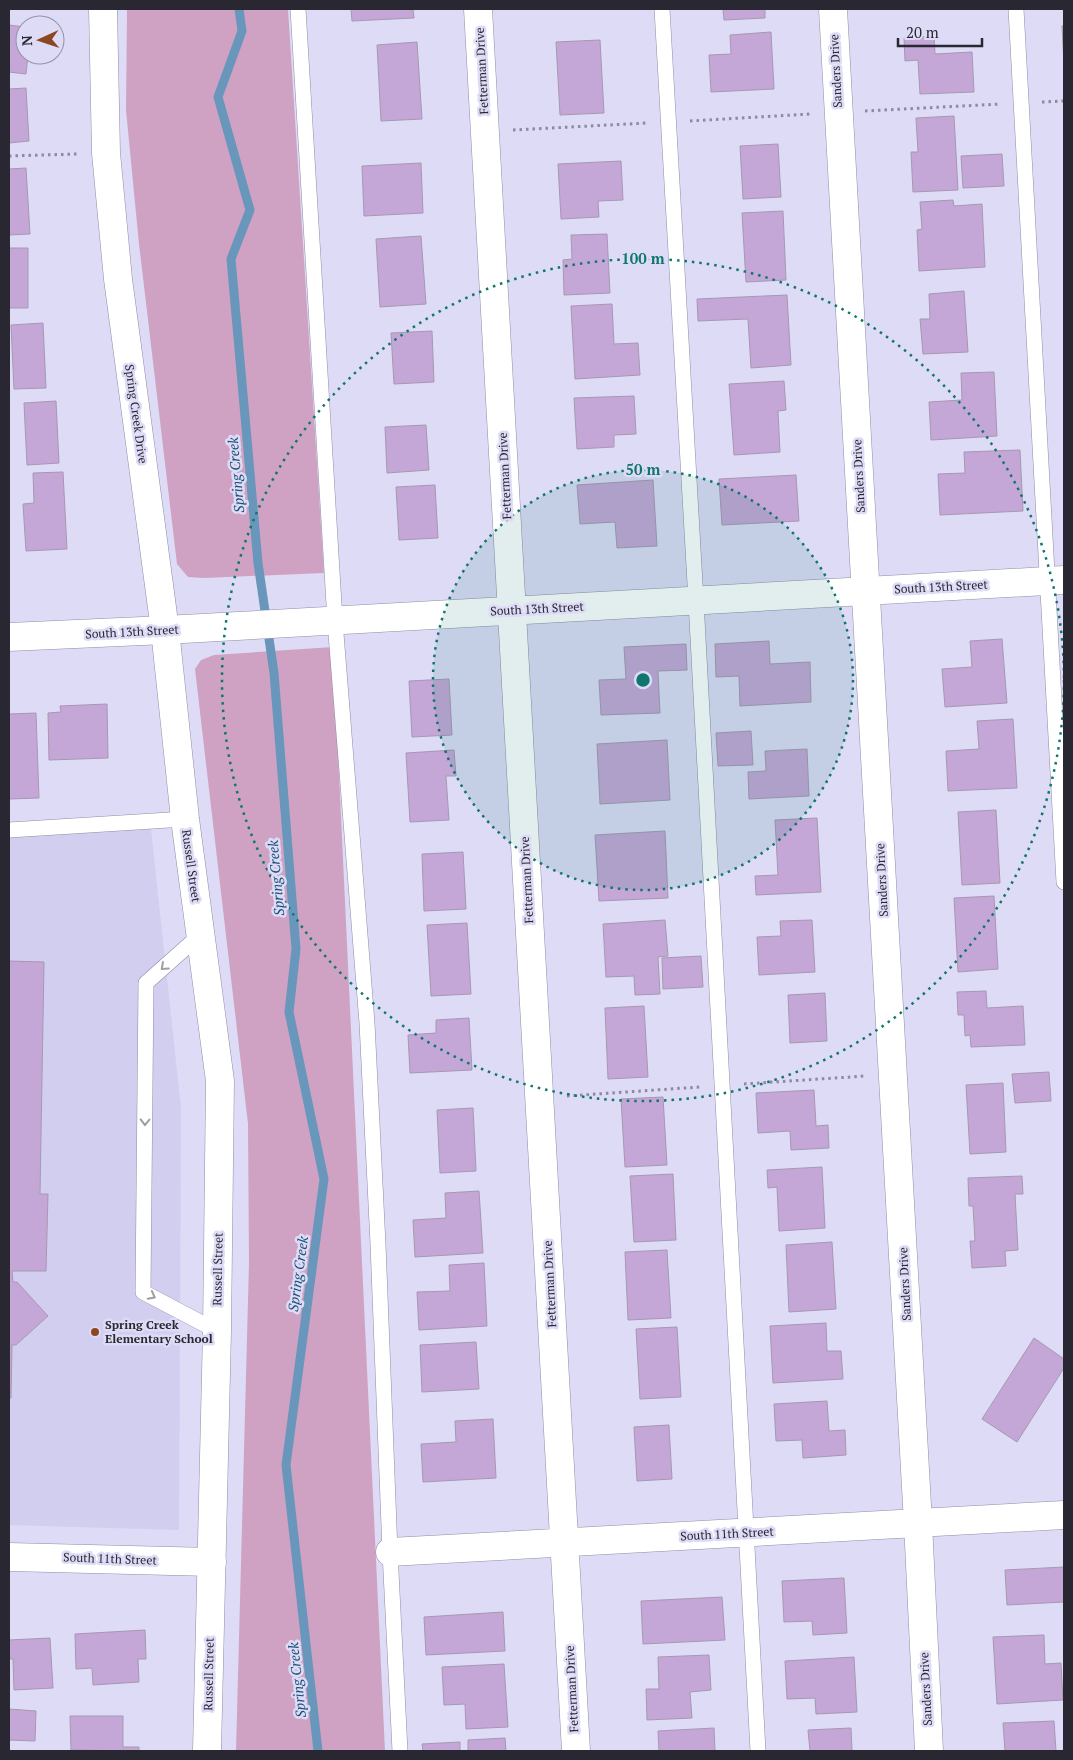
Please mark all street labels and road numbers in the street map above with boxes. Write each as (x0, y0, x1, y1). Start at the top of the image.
street label: Fetterman Drive (472, 27, 491, 115)
street label: Sanders Drive (826, 34, 845, 108)
street label: Spring Creek Drive (122, 363, 151, 464)
street label: Fetterman Drive (495, 432, 514, 520)
street label: Sanders Drive (849, 439, 868, 513)
street label: South 13th Street (894, 577, 989, 596)
street label: South 13th Street (490, 599, 585, 618)
street label: South 13th Street (85, 622, 180, 641)
street label: Russell Street (179, 829, 204, 904)
street label: Fetterman Drive (517, 836, 536, 924)
street label: Sanders Drive (872, 843, 891, 917)
street label: Russell Street (209, 1232, 226, 1306)
street label: Fetterman Drive (540, 1240, 559, 1328)
street label: Sanders Drive (895, 1247, 914, 1321)
street label: South 11th Street (680, 1524, 775, 1543)
street label: South 11th Street (63, 1549, 158, 1568)
street label: Russell Street (200, 1637, 217, 1711)
street label: Fetterman Drive (562, 1645, 581, 1733)
street label: Sanders Drive (916, 1652, 935, 1726)

